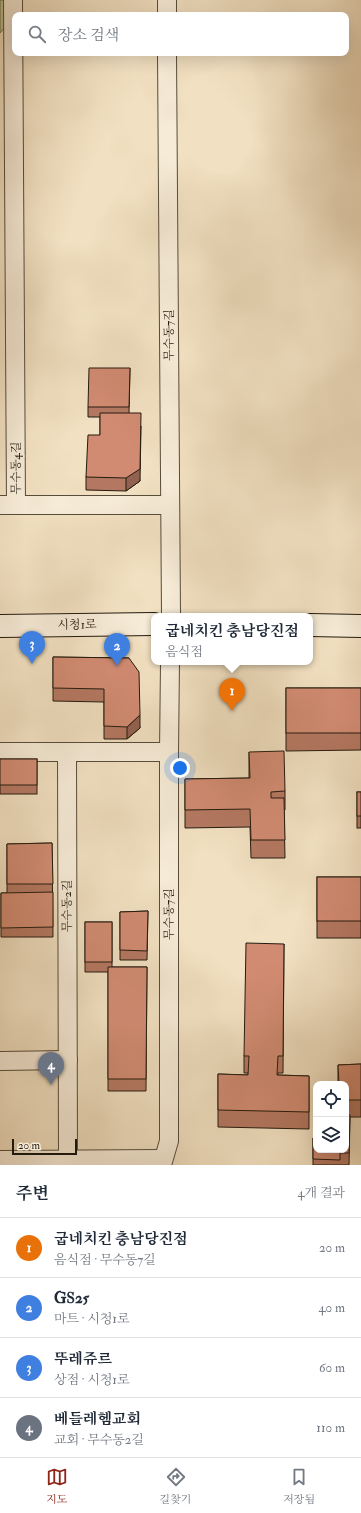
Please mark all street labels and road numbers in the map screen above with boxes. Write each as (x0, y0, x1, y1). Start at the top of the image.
street label: 무수동7길 (162, 309, 177, 361)
street label: 무수동4길 (9, 442, 24, 494)
street label: 시청1로 (57, 617, 97, 633)
street label: 무수동2길 (60, 880, 75, 932)
street label: 무수동7길 (162, 888, 177, 940)

